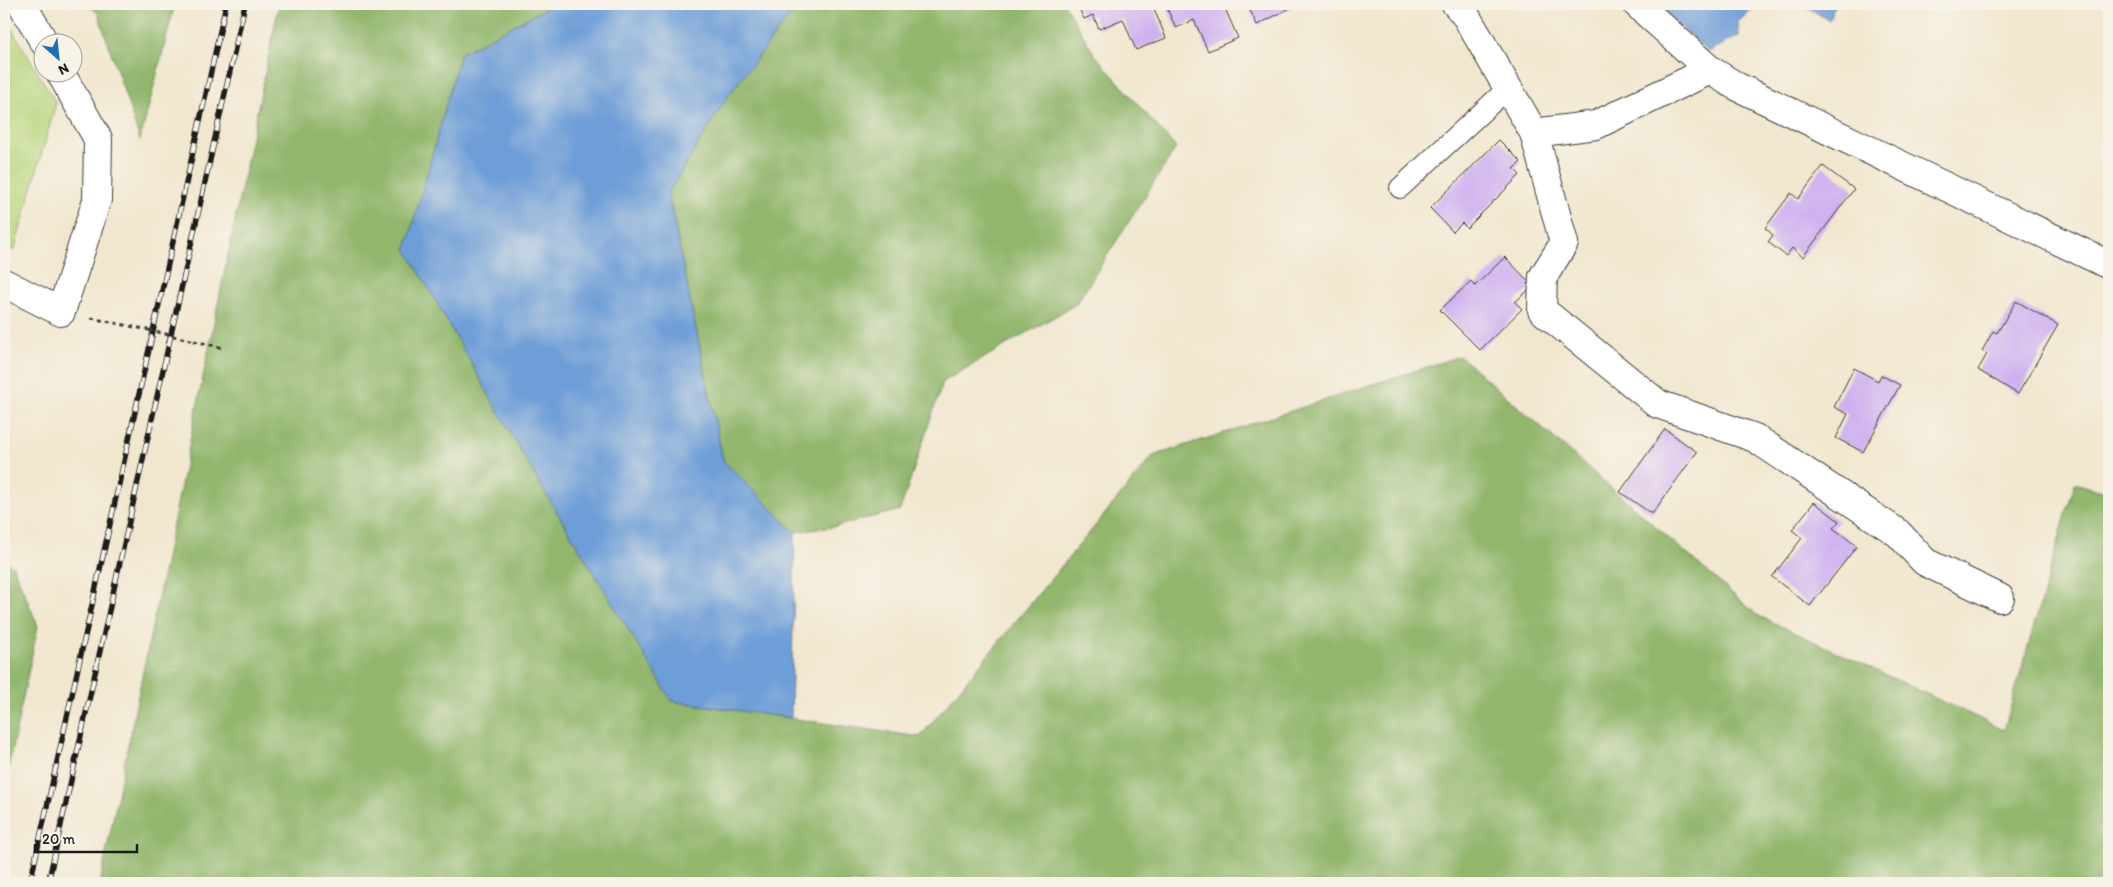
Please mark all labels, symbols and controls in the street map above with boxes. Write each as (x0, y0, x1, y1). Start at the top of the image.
north arrow (32, 32, 82, 82)
text: N (56, 59, 72, 79)
scale bar (35, 822, 138, 854)
text: 20 m (42, 830, 76, 848)

